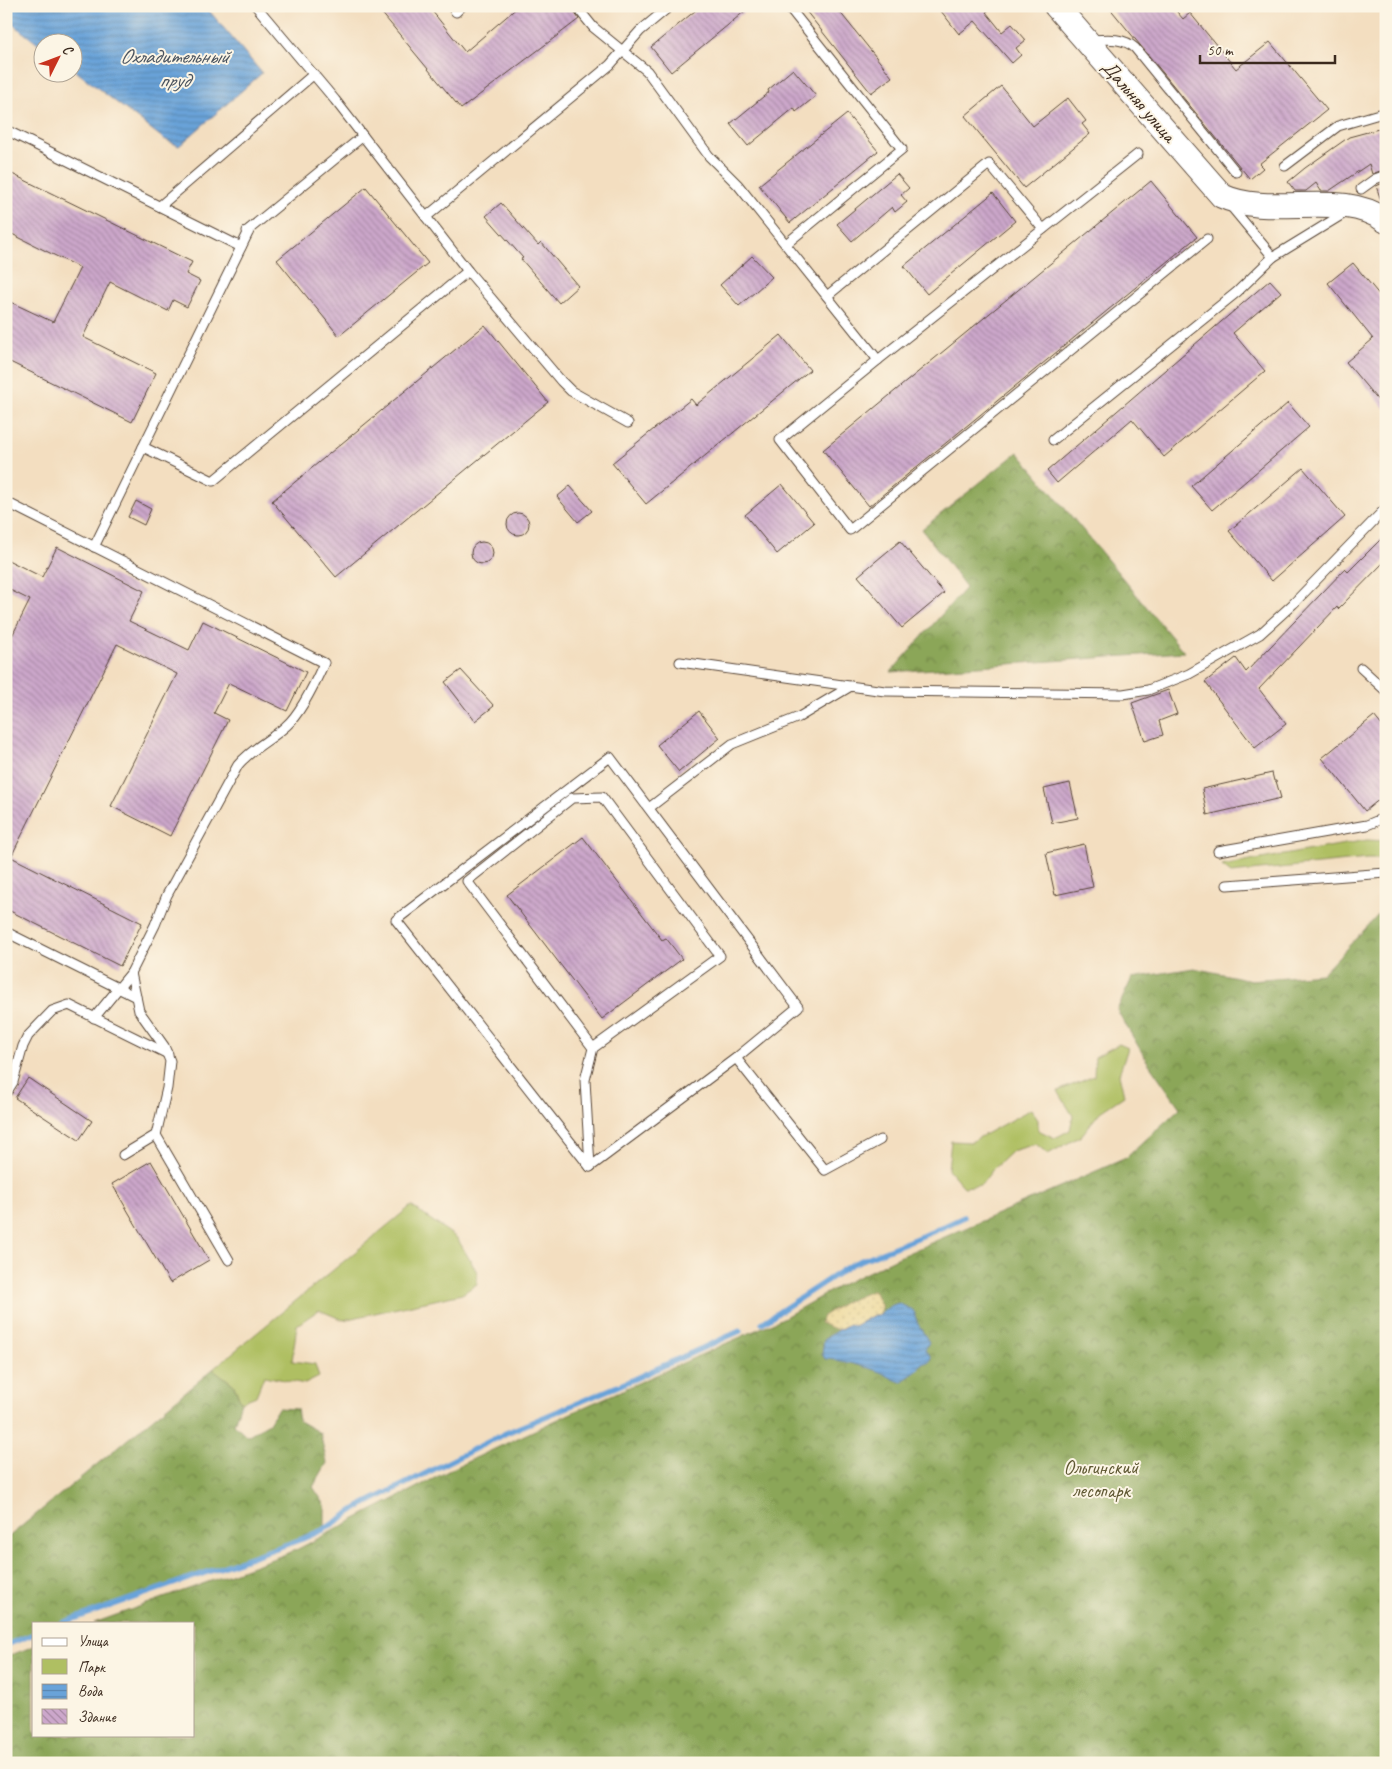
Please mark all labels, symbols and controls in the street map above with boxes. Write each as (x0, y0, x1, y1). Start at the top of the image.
north arrow (32, 32, 82, 82)
scale bar (1200, 32, 1334, 64)
text: С (59, 41, 77, 59)
text: 50 m (1207, 41, 1234, 60)
water label: Охладительный пруд (120, 43, 233, 93)
street label: Дальняя улица (1096, 55, 1183, 149)
park label: Ольгинский лесопарк (1064, 1455, 1140, 1503)
legend (32, 1622, 195, 1736)
text: Улица (78, 1632, 109, 1651)
text: Парк (78, 1658, 106, 1677)
text: Вода (78, 1682, 103, 1701)
text: Здание (78, 1708, 117, 1727)

